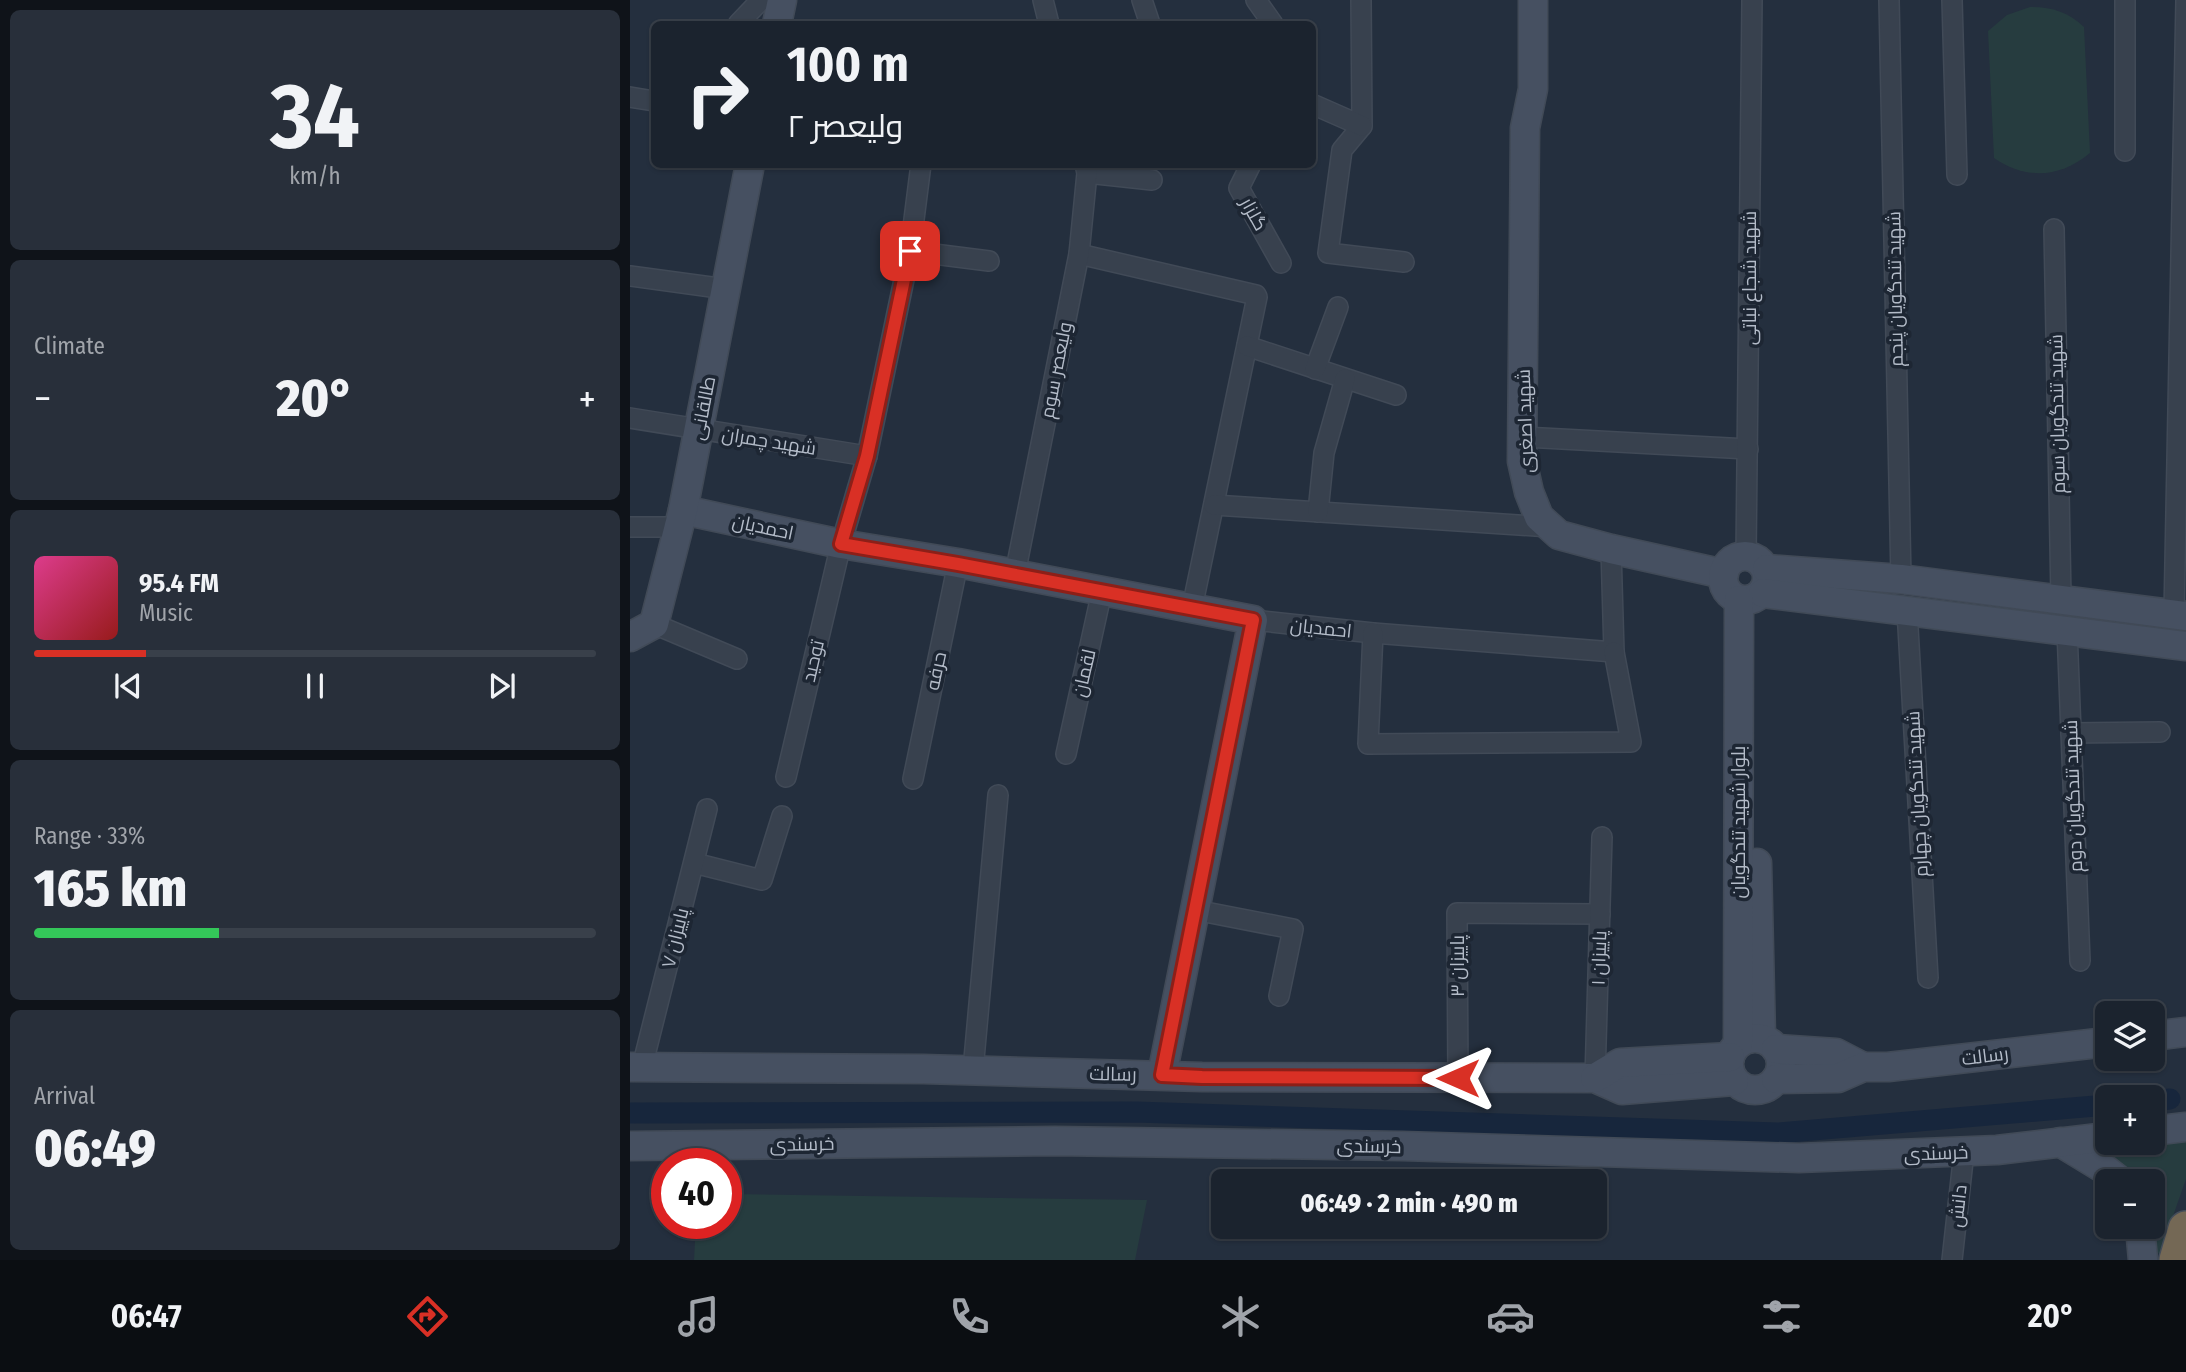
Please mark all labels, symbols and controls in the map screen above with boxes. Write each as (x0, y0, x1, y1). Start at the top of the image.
text: 100 m (787, 35, 909, 94)
icon: right (672, 49, 763, 140)
text: 34 (270, 62, 360, 171)
text: ولیعصر ۲ (787, 107, 903, 145)
text: km/h (289, 162, 341, 190)
street label: گلزار (1235, 192, 1272, 235)
street label: شهید شجاع نباتی (1738, 211, 1763, 345)
street label: شهید تندگویان پنجم (1882, 211, 1910, 367)
pin (880, 221, 940, 281)
icon: arrive (891, 232, 929, 270)
street label: ولیعصر سوم (1035, 320, 1079, 420)
text: Climate (34, 332, 105, 360)
street label: شهید تندگویان سوم (2044, 334, 2072, 494)
text: 20° (276, 367, 354, 430)
street label: شهید اصغری (1512, 369, 1538, 473)
street label: طالقانی (686, 374, 720, 442)
text: − (34, 376, 51, 422)
text: + (579, 376, 596, 422)
street label: شهید چمران (720, 422, 818, 461)
street label: احمدیان (730, 509, 796, 545)
text: 95.4 FM (139, 568, 219, 599)
text: Music (139, 599, 193, 627)
street label: احمدیان (1289, 613, 1353, 643)
street label: توحید (797, 638, 829, 684)
street label: لقمان (1067, 647, 1101, 699)
street label: حرفه (921, 650, 951, 692)
icon: previous (109, 667, 147, 705)
icon: pause (296, 667, 334, 705)
icon: next (483, 667, 521, 705)
street label: شهید تندگویان چهارم (1901, 710, 1935, 878)
street label: شهید تندگویان دوم (2059, 719, 2089, 873)
street label: بلوار شهید تندگویان (1727, 746, 1750, 898)
text: Range · 33% (34, 822, 145, 850)
text: 165 km (34, 857, 187, 920)
street label: پاییزان ۷ (656, 906, 695, 971)
street label: پاییزان ۱ (1587, 930, 1612, 986)
street label: پاییزان ۳ (1446, 935, 1470, 997)
map controls (2095, 1001, 2165, 1239)
button: layers (2095, 1001, 2165, 1071)
position arrow (1421, 1041, 1495, 1115)
street label: رسالت (1960, 1042, 2010, 1070)
street label: رسالت (1089, 1062, 1137, 1086)
text: Arrival (34, 1082, 95, 1110)
button: + (2095, 1085, 2165, 1155)
text: 06:49 (34, 1117, 156, 1180)
street label: خرسندی (769, 1132, 835, 1156)
street label: خرسندی (1336, 1134, 1402, 1158)
street label: خرسندی (1903, 1140, 1969, 1166)
speed limit sign: 40 (651, 1148, 742, 1239)
button: − (2095, 1169, 2165, 1239)
street label: دانش (1944, 1183, 1972, 1229)
text: 06:49 · 2 min · 490 m (1300, 1188, 1518, 1219)
icon: directions (403, 1292, 452, 1341)
icon: music (674, 1292, 723, 1341)
icon: phone (945, 1292, 994, 1341)
icon: climate (1216, 1292, 1265, 1341)
icon: car (1486, 1292, 1535, 1341)
icon: filters (1757, 1292, 1806, 1341)
text: 06:47 (111, 1297, 182, 1335)
text: 20° (2028, 1297, 2075, 1335)

